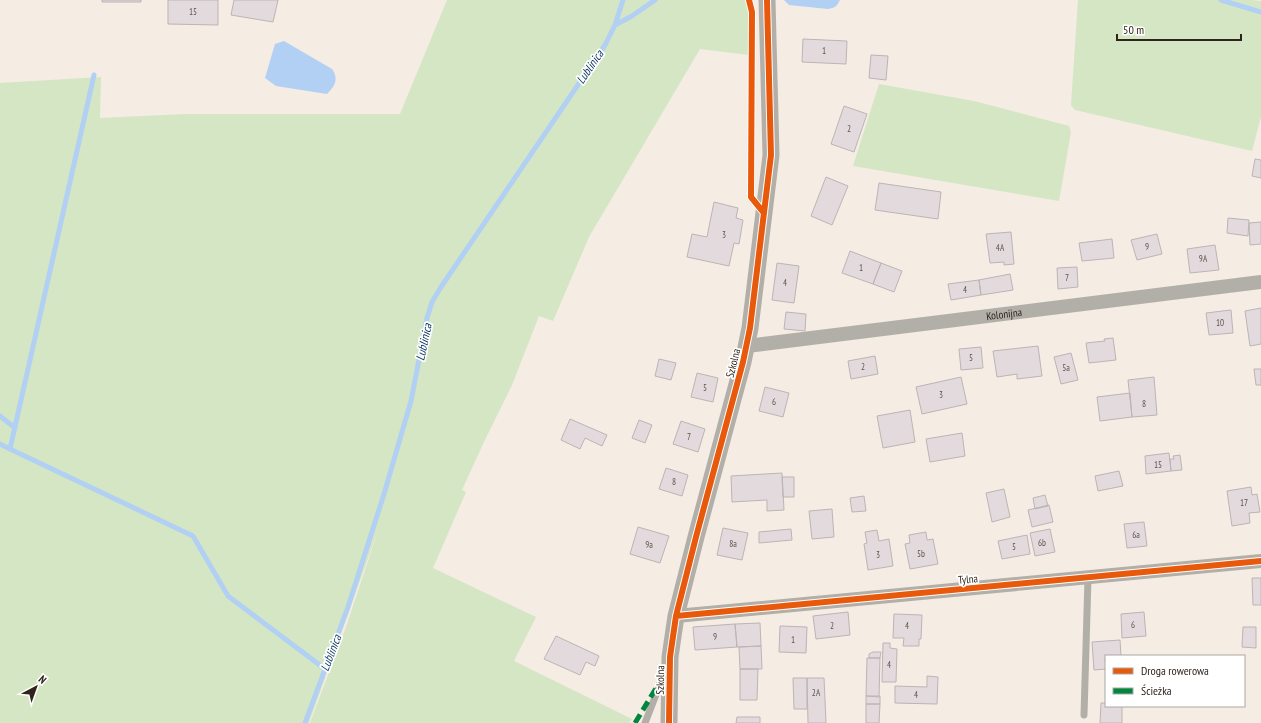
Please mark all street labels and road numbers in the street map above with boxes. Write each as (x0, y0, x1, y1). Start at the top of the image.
street label: Kolonijna (985, 305, 1023, 323)
street label: Szkolna (723, 347, 743, 379)
street label: Tylna (958, 571, 978, 587)
street label: Szkolna (653, 665, 667, 695)

